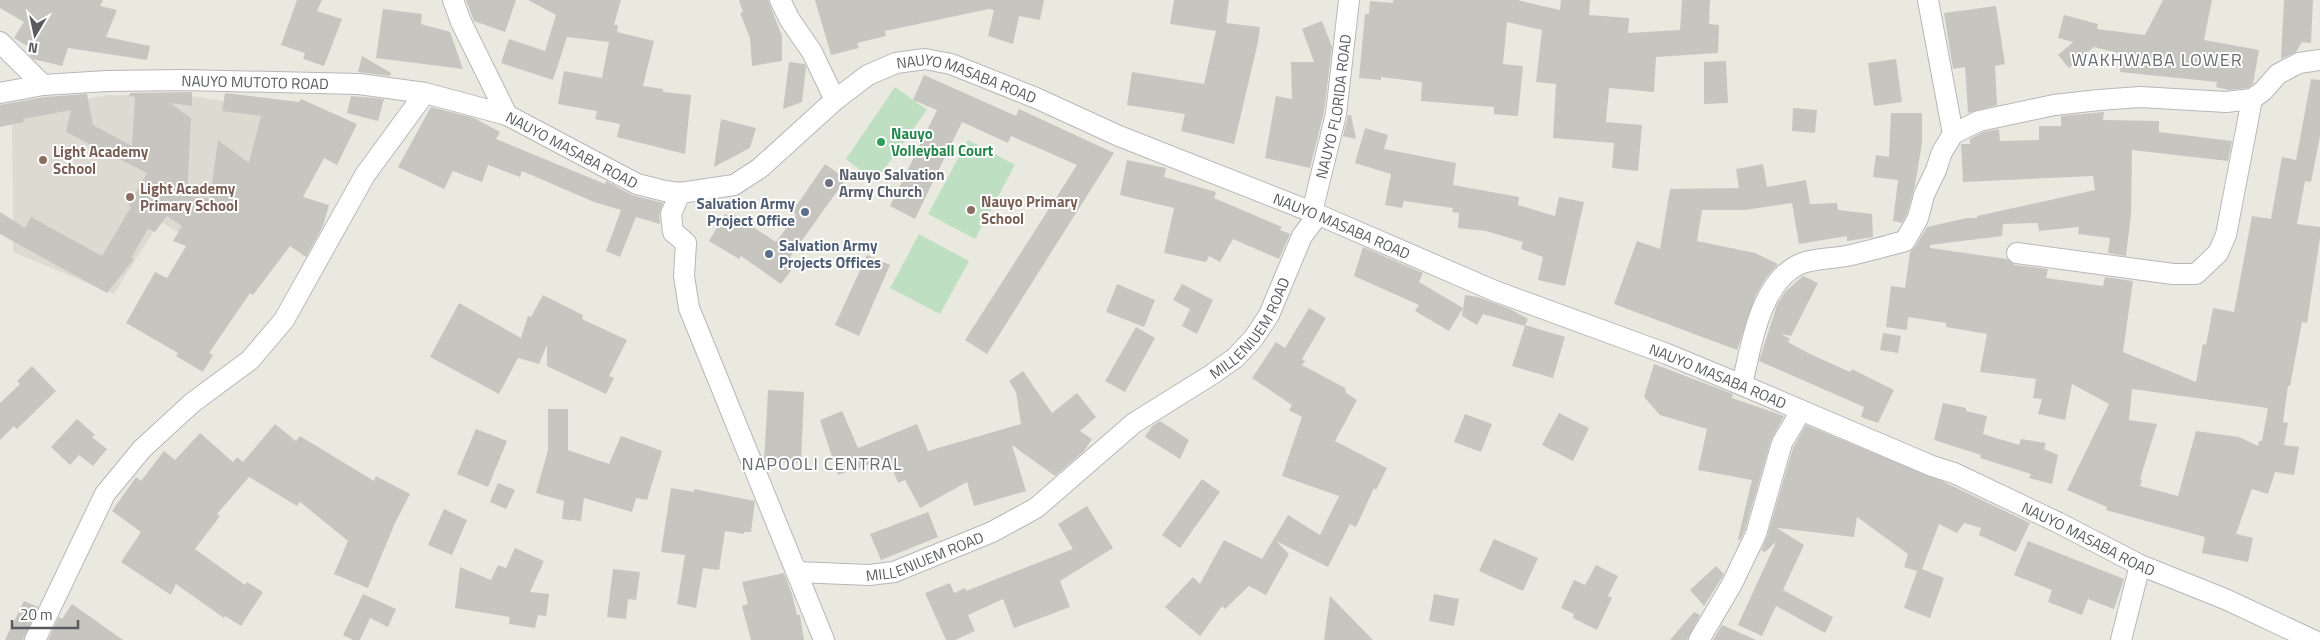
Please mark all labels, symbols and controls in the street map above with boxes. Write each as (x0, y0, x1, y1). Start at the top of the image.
north arrow (10, 10, 60, 60)
street label: NAUYO FLORIDA ROAD (1309, 33, 1357, 181)
text: N (26, 37, 39, 59)
district label: WAKHWABA LOWER (2071, 46, 2243, 73)
street label: NAUYO MASABA ROAD (895, 48, 1040, 109)
street label: NAUYO MUTOTO ROAD (181, 68, 329, 95)
street label: NAUYO MASABA ROAD (502, 105, 642, 194)
place label: Nauyo Volleyball Court (891, 122, 994, 162)
marker: Nauyo Volleyball Court (875, 136, 887, 148)
place label: Light Academy School (53, 140, 149, 180)
marker: Light Academy School (37, 154, 49, 166)
place label: Nauyo Salvation Army Church (839, 163, 945, 203)
place label: Light Academy Primary School (140, 177, 238, 217)
marker: Nauyo Salvation Army Church (823, 177, 835, 189)
street label: NAUYO MASABA ROAD (1270, 186, 1414, 265)
place label: Nauyo Primary School (981, 190, 1078, 230)
marker: Light Academy Primary School (124, 191, 136, 203)
place label: Salvation Army Project Office (697, 192, 795, 232)
marker: Nauyo Primary School (965, 204, 977, 216)
marker: Salvation Army Project Office (799, 206, 811, 218)
place label: Salvation Army Projects Offices (779, 234, 881, 274)
marker: Salvation Army Projects Offices (763, 248, 775, 260)
street label: MILLENIUEM ROAD (1204, 274, 1295, 384)
street label: NAUYO MASABA ROAD (1646, 337, 1790, 414)
district label: NAPOOLI CENTRAL (741, 450, 903, 477)
street label: NAUYO MASABA ROAD (2018, 495, 2159, 581)
street label: MILLENIUEM ROAD (864, 525, 987, 587)
scale bar (12, 598, 79, 630)
text: 20 m (20, 603, 53, 626)

